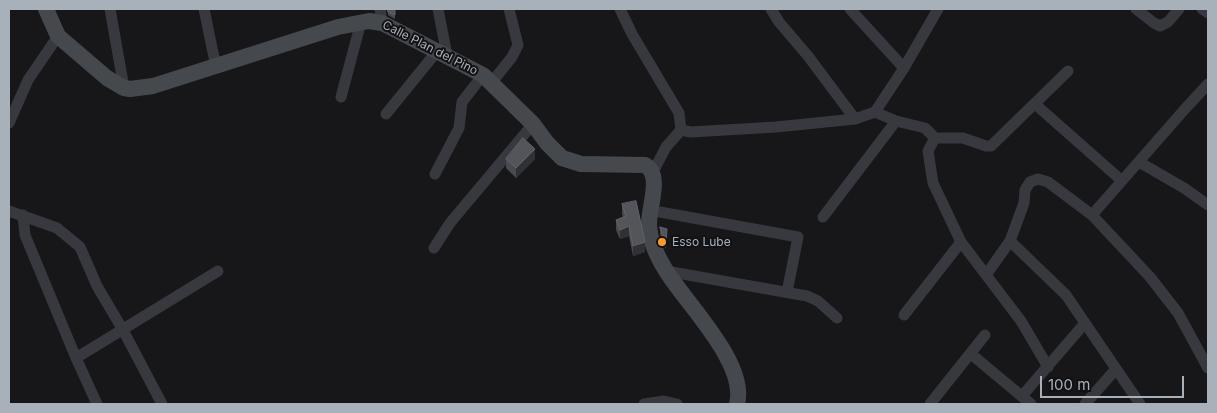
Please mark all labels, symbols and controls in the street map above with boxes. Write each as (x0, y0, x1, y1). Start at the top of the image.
street label: Calle Plan del Pino (380, 18, 480, 78)
place label: Esso Lube (672, 235, 731, 249)
marker: Esso Lube (656, 236, 668, 248)
scale bar (1042, 366, 1186, 398)
text: 100 m (1048, 375, 1090, 394)

